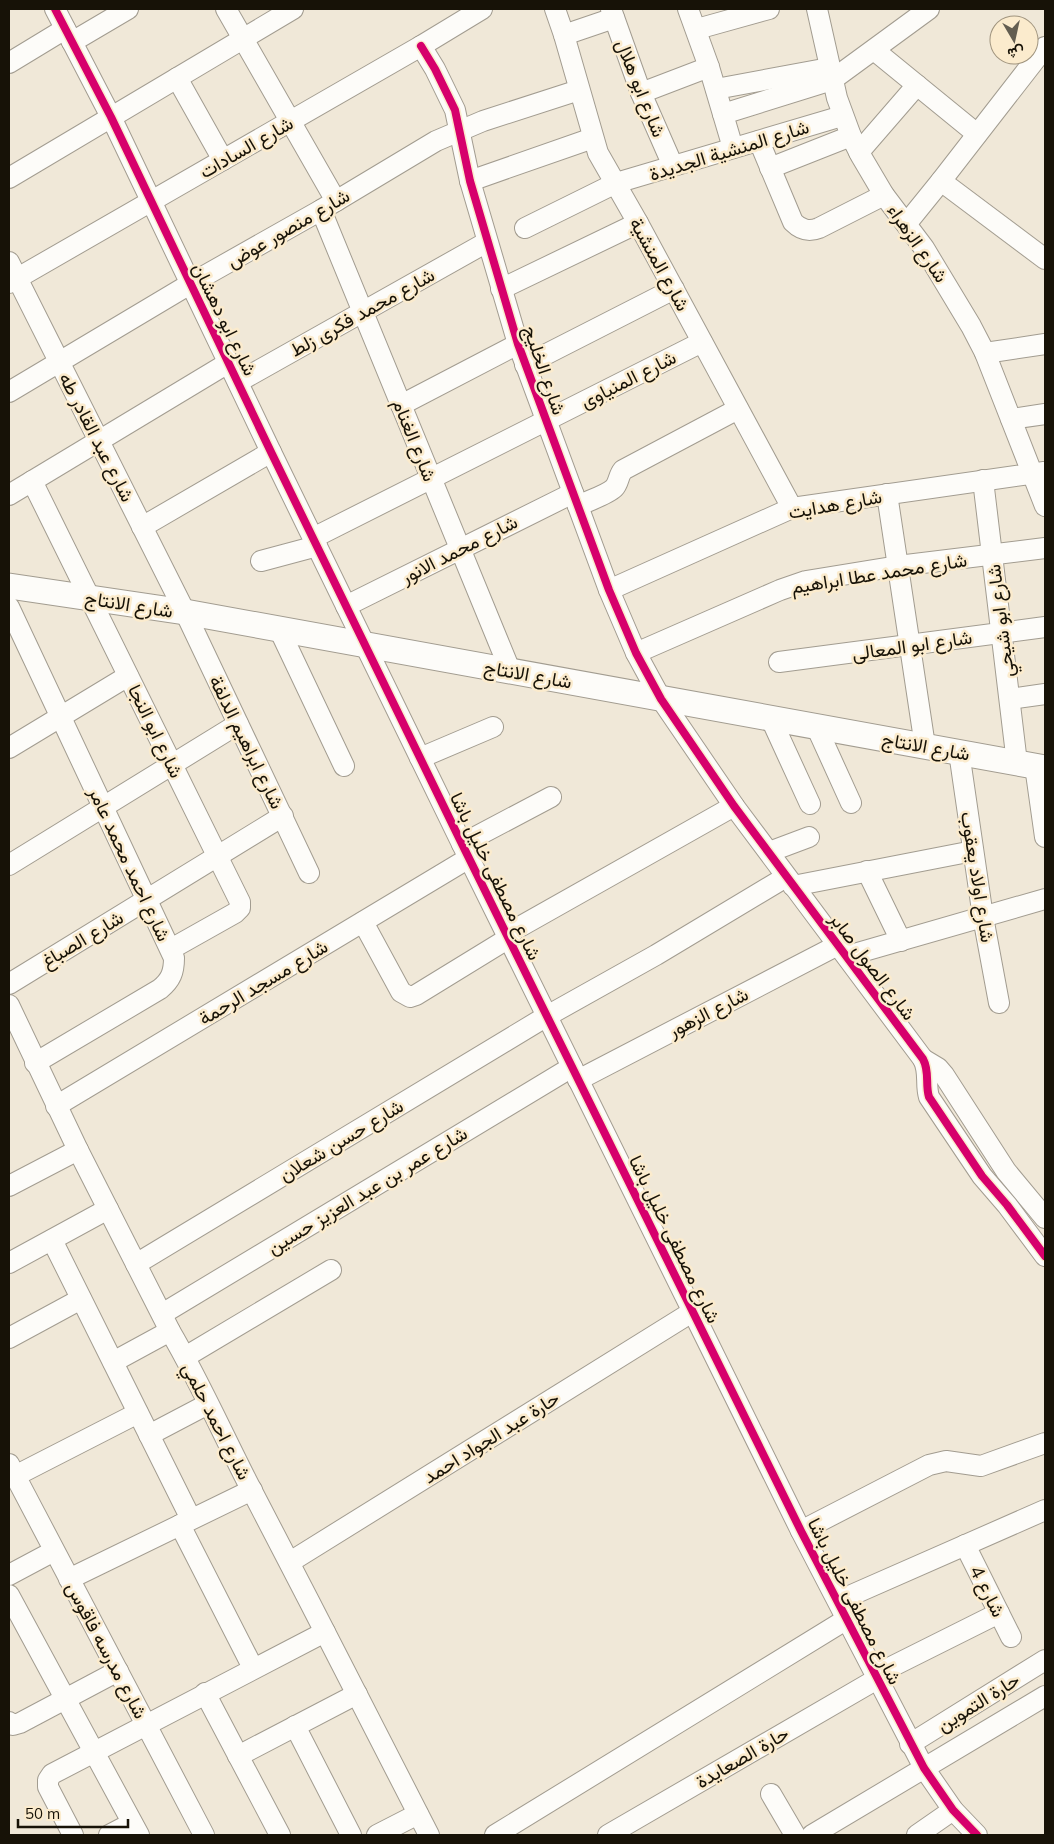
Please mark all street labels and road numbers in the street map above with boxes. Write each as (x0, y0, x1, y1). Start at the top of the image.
street label: شارع ابو هلال (610, 36, 671, 141)
street label: شارع السادات (195, 111, 298, 184)
street label: شارع المنشية الجديدة (646, 114, 812, 187)
street label: شارع منصور عوض (222, 183, 354, 274)
street label: شارع الزهراء (881, 199, 954, 287)
street label: شارع المنشية (624, 213, 696, 315)
street label: شارع ابو دهشان (186, 259, 263, 380)
street label: شارع محمد فكرى زلط (286, 262, 439, 363)
street label: شارع الخليج (517, 322, 571, 419)
street label: شارع المنياوى (576, 345, 680, 414)
street label: شارع عبد القادر طه (53, 368, 140, 506)
street label: شارع الغنام (387, 395, 442, 485)
street label: شارع هدايت (786, 484, 884, 525)
street label: شارع محمد الانور (396, 509, 522, 590)
street label: شارع محمد عطا ابراهيم (789, 547, 969, 600)
street label: شارع ابو شيحي (981, 563, 1023, 679)
street label: شارع الانتاج (83, 585, 175, 624)
street label: شارع ابو المعالى (850, 625, 974, 666)
street label: شارع الانتاج (482, 654, 574, 695)
street label: شارع ابراهيم الدلفة (203, 671, 290, 813)
street label: شارع ابو النجا (122, 680, 189, 782)
street label: شارع الانتاج (880, 726, 972, 767)
street label: شارع احمد محمد عامر (82, 782, 176, 945)
street label: شارع مصطفى خليل باشا (444, 788, 547, 964)
street label: شارع اولاد يعقوب (955, 810, 1000, 944)
street label: شارع الصباغ (36, 905, 128, 974)
street label: شارع الصول صابر (823, 907, 921, 1025)
street label: شارع مسجد الرحمة (194, 934, 333, 1031)
street label: شارع الزهور (663, 982, 753, 1044)
street label: شارع حسن شعلان (274, 1093, 408, 1187)
street label: شارع عمر بن عبد العزيز حسين (263, 1121, 472, 1260)
street label: شارع مصطفى خليل باشا (623, 1151, 726, 1327)
street label: شارع احمد حلمي (174, 1358, 257, 1486)
street label: حارة عبد الجواد احمد (419, 1385, 563, 1489)
street label: شارع مصطفى خليل باشا (802, 1514, 907, 1689)
street label: شارع 4 (964, 1561, 1011, 1621)
street label: شارع مدرسه فاقوس (60, 1577, 153, 1723)
street label: حارة التموين (932, 1667, 1024, 1737)
street label: حارة الصعايدة (691, 1721, 793, 1793)

